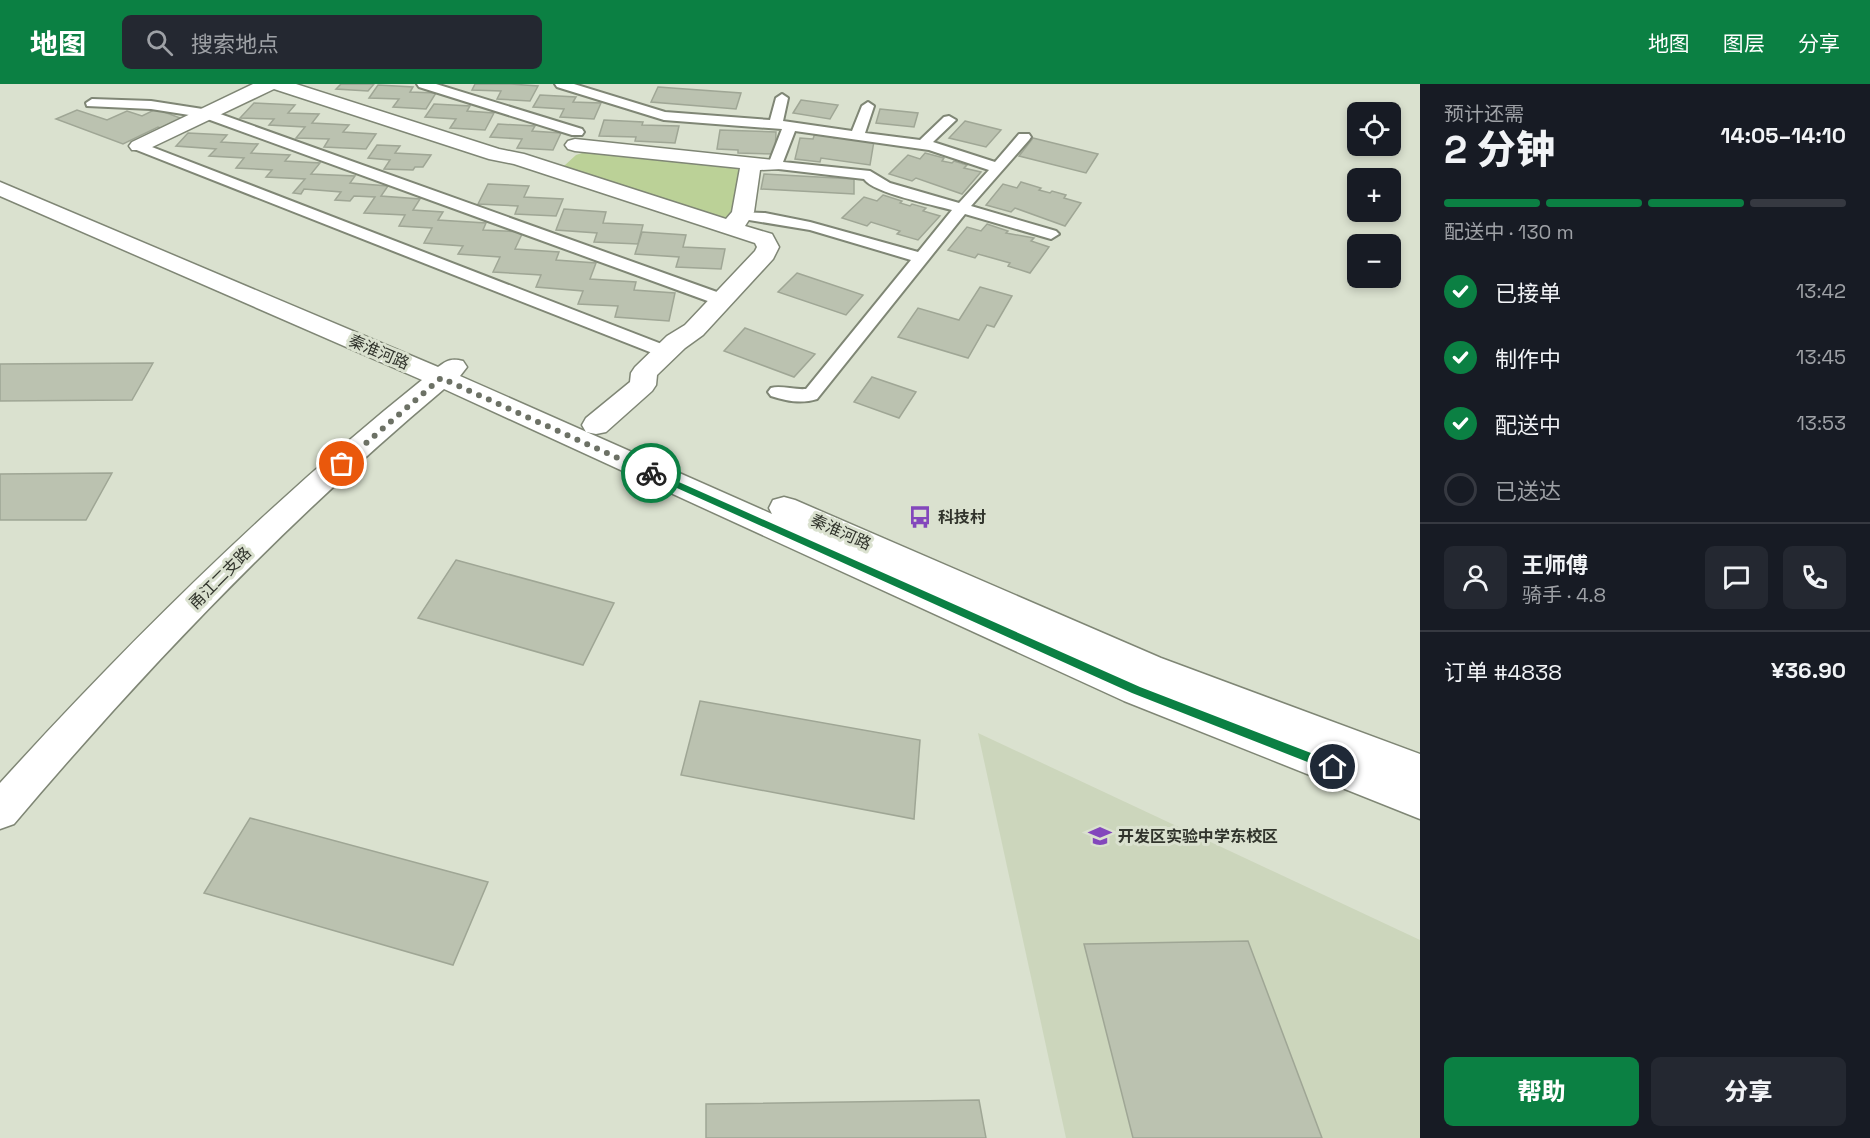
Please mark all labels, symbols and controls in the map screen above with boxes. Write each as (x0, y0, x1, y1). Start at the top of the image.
search box (122, 15, 542, 69)
text: 地图 (30, 26, 86, 62)
icon: search (143, 26, 176, 59)
text: 搜索地点 (191, 30, 279, 58)
text: 地图 (1648, 30, 1690, 57)
text: 图层 (1723, 30, 1765, 57)
text: 分享 (1798, 30, 1840, 57)
text: 预计还需 (1444, 101, 1524, 127)
map controls (1347, 102, 1401, 288)
button: locate (1347, 102, 1401, 156)
text: 14:05–14:10 (1721, 121, 1846, 149)
text: 2 分钟 (1444, 125, 1555, 174)
button: + (1347, 168, 1401, 222)
text: 配送中 · 130 m (1444, 219, 1574, 245)
button: − (1347, 234, 1401, 288)
icon: check (1444, 275, 1477, 308)
text: 13:42 (1796, 278, 1846, 304)
text: 已接单 (1495, 279, 1561, 307)
street label: 秦淮河路 (345, 330, 413, 374)
icon: check (1444, 341, 1477, 374)
text: 13:45 (1796, 344, 1846, 370)
text: 制作中 (1495, 345, 1561, 373)
icon: check (1444, 407, 1477, 440)
text: 13:53 (1796, 410, 1846, 436)
text: 配送中 (1495, 411, 1561, 439)
pin (316, 438, 367, 489)
courier (621, 443, 681, 503)
icon: bag (325, 447, 358, 480)
icon: bike (635, 457, 668, 490)
text: 已送达 (1495, 477, 1561, 505)
bus stop icon: 科技村 (907, 504, 933, 530)
place label: 科技村 (938, 507, 986, 528)
street label: 秦淮河路 (807, 509, 875, 555)
street label: 甬江二支路 (184, 542, 256, 614)
button: person (1444, 546, 1507, 609)
button: chat (1705, 546, 1768, 609)
button: phone (1783, 546, 1846, 609)
text: 王师傅 (1522, 551, 1588, 579)
text: 骑手 · 4.8 (1522, 582, 1606, 608)
text: ¥36.90 (1771, 656, 1846, 684)
text: 订单 #4838 (1444, 658, 1562, 686)
pin (1307, 741, 1358, 792)
icon: home (1316, 750, 1349, 783)
school or university icon: 开发区实验中学东校区 (1087, 823, 1113, 849)
place label: 开发区实验中学东校区 (1118, 826, 1278, 847)
button: 帮助 (1444, 1057, 1639, 1126)
button: 分享 (1651, 1057, 1846, 1126)

